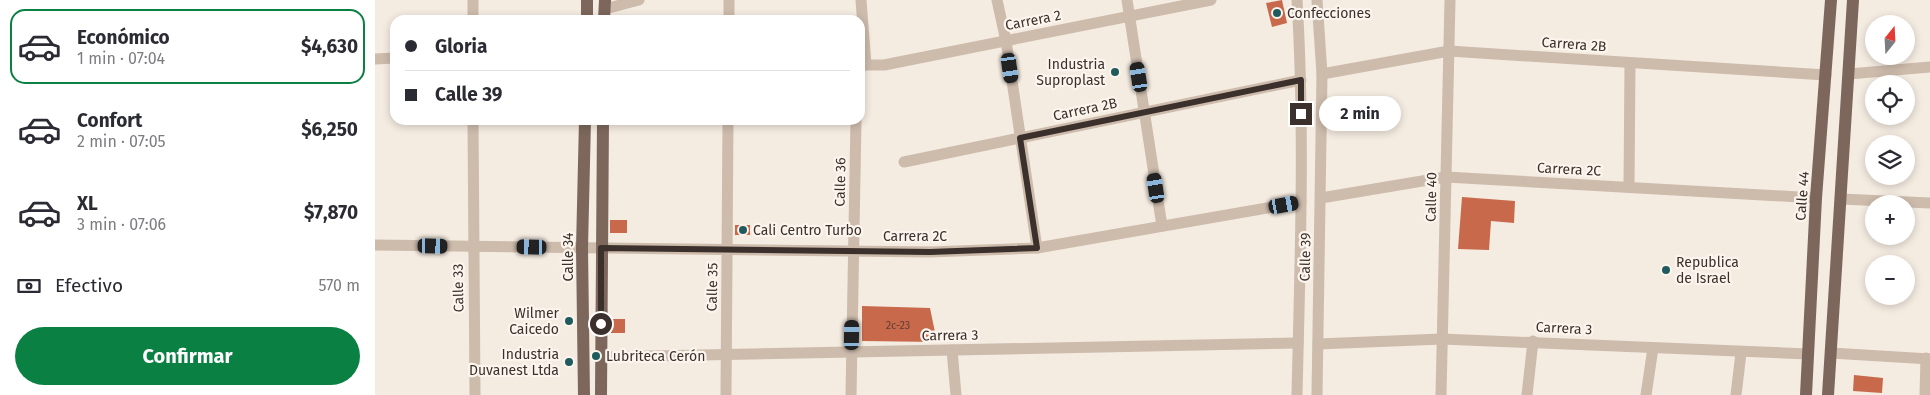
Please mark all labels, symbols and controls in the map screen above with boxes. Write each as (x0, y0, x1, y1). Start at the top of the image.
place label: Confecciones (1287, 5, 1371, 22)
street label: Carrera 2 (1004, 7, 1063, 34)
marker: Confecciones (1271, 7, 1283, 19)
north arrow (1865, 15, 1915, 65)
map controls (1865, 15, 1915, 305)
icon: car (17, 24, 62, 69)
text: Económico (77, 26, 170, 49)
street label: Carrera 2B (1541, 34, 1607, 55)
text: $4,630 (301, 35, 358, 58)
text: Gloria (435, 35, 487, 58)
text: 1 min · 07:04 (77, 49, 165, 68)
car (1000, 52, 1019, 84)
place label: Industria Suproplast (1036, 56, 1106, 89)
car (1129, 61, 1148, 93)
marker: Industria Suproplast (1109, 66, 1121, 78)
button: locate (1865, 75, 1915, 125)
text: Calle 39 (435, 83, 502, 106)
street label: Carrera 2B (1052, 94, 1119, 125)
callout: 2 min (1319, 96, 1401, 132)
route end (1290, 103, 1312, 125)
text: 2 min (1340, 104, 1380, 123)
icon: car (17, 107, 62, 152)
text: Confort (77, 109, 142, 132)
text: $6,250 (301, 118, 358, 141)
text: 2 min · 07:05 (77, 132, 166, 151)
button: layers (1865, 135, 1915, 185)
street label: Calle 36 (832, 157, 849, 207)
street label: Carrera 2C (1536, 159, 1602, 180)
street label: Calle 44 (1792, 170, 1813, 221)
car (1146, 172, 1165, 204)
street label: Calle 40 (1423, 172, 1440, 222)
icon: car (17, 190, 62, 235)
text: XL (77, 192, 98, 215)
car (1267, 195, 1300, 215)
button: + (1865, 195, 1915, 245)
text: $7,870 (304, 201, 358, 224)
text: 3 min · 07:06 (77, 215, 166, 234)
place label: Cali Centro Turbo (753, 222, 862, 239)
marker: Cali Centro Turbo (737, 224, 749, 236)
street label: Carrera 2C (883, 228, 947, 245)
street label: Calle 34 (560, 232, 577, 282)
street label: Calle 39 (1297, 232, 1314, 282)
car (417, 238, 448, 254)
car (516, 239, 547, 255)
place label: Republica de Israel (1676, 254, 1739, 287)
button: − (1865, 255, 1915, 305)
street label: Calle 35 (704, 263, 721, 311)
street label: Calle 33 (450, 264, 467, 312)
marker: Republica de Israel (1660, 264, 1672, 276)
icon: cash (15, 272, 43, 300)
text: Efectivo (55, 274, 123, 297)
text: 570 m (319, 276, 360, 295)
place label: Wilmer Caicedo (509, 305, 560, 338)
route start (590, 313, 612, 335)
marker: Wilmer Caicedo (563, 315, 575, 327)
house number: 2c-23 (886, 319, 910, 332)
street label: Carrera 3 (1535, 319, 1593, 338)
car (844, 320, 859, 350)
button: Confirmar (15, 327, 360, 385)
street label: Carrera 3 (922, 327, 978, 344)
place label: Industria Duvanest Ltda (469, 346, 559, 379)
place label: Lubriteca Cerón (606, 348, 705, 365)
marker: Lubriteca Cerón (590, 350, 602, 362)
marker: Industria Duvanest Ltda (563, 356, 575, 368)

